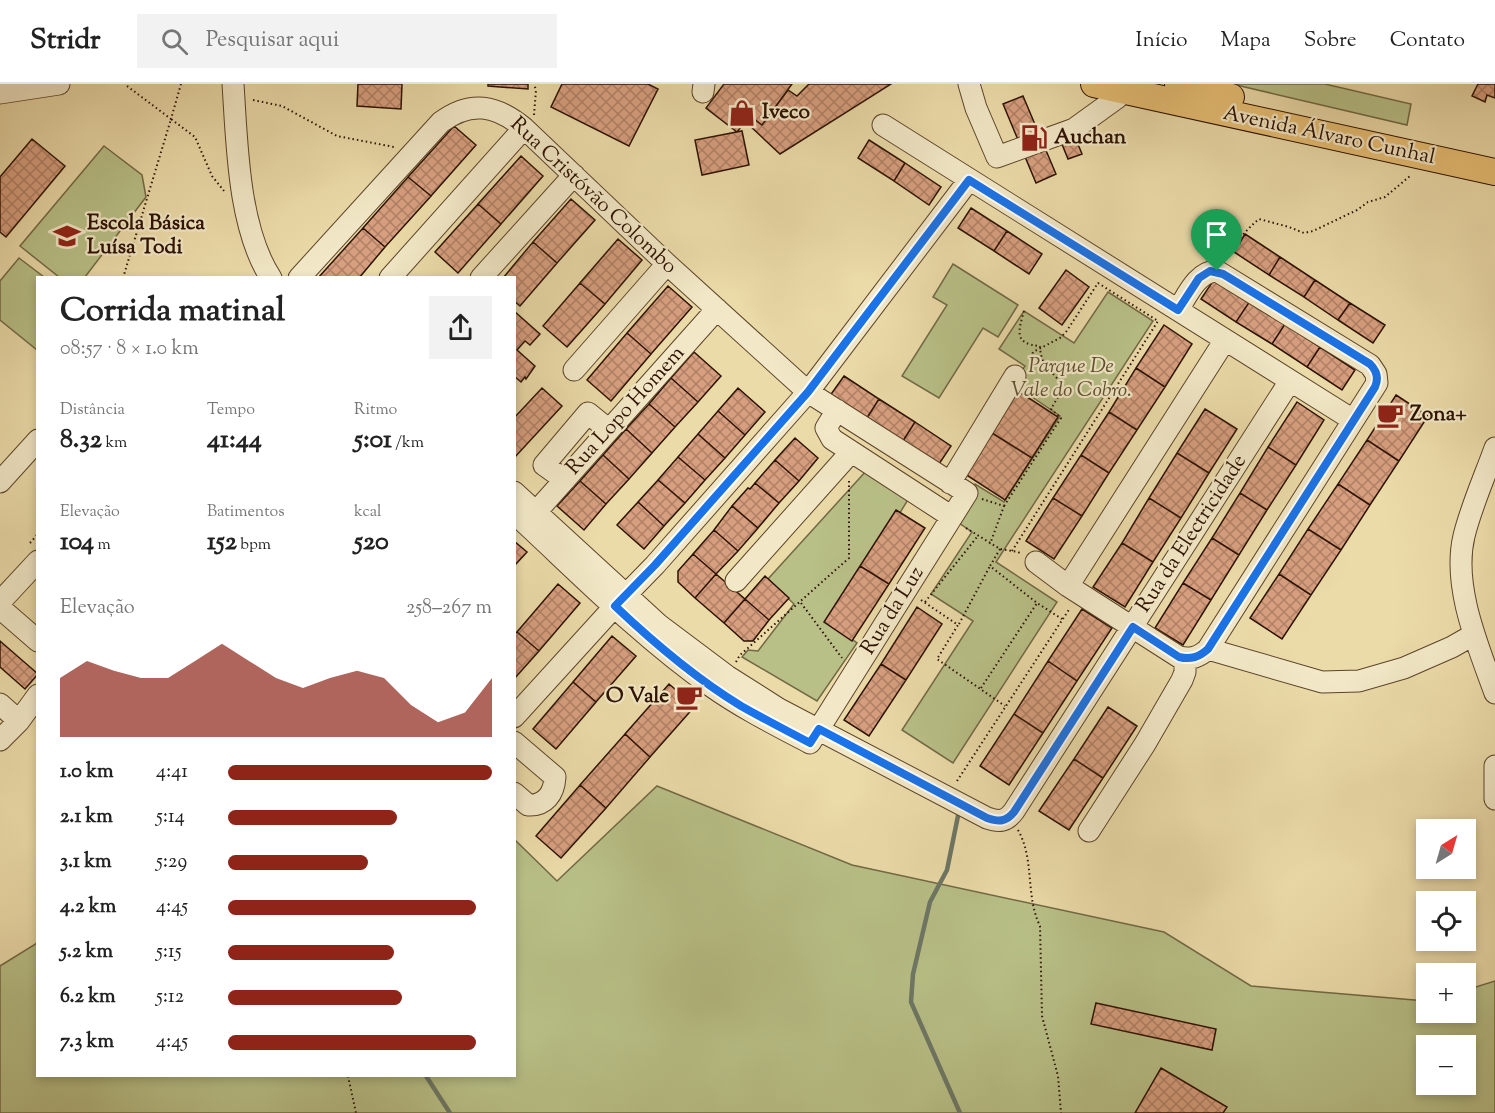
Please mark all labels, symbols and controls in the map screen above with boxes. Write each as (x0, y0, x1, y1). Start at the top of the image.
search box (137, 14, 557, 68)
text: Stridr (30, 21, 101, 61)
icon: search (158, 25, 191, 58)
text: Pesquisar aqui (206, 25, 339, 57)
text: Início (1136, 26, 1188, 56)
text: Mapa (1221, 26, 1271, 56)
text: Sobre (1304, 26, 1357, 56)
text: Contato (1390, 26, 1465, 56)
shop icon: Iveco (727, 98, 757, 128)
place label: Iveco (762, 98, 811, 128)
street label: Avenida Álvaro Cunhal (1220, 99, 1438, 173)
street label: Rua Cristóvão Colombo (503, 110, 683, 282)
fuel station icon: Auchan (1019, 123, 1049, 153)
place label: Auchan (1054, 123, 1127, 153)
place label: Escola Básica Luísa Todi (87, 209, 205, 263)
pin (1191, 209, 1242, 271)
icon: arrive (1200, 218, 1233, 251)
school or university icon: Escola Básica Luísa Todi (52, 221, 82, 251)
text: Corrida matinal (60, 288, 285, 336)
button: share (429, 296, 492, 359)
text: 08:57 · 8 × 1.0 km (60, 335, 199, 364)
street label: Rua Lopo Homem (560, 340, 692, 482)
park label: Parque De Vale do Cobro. (1011, 352, 1131, 406)
text: Distância (60, 399, 125, 422)
text: Tempo (207, 399, 255, 422)
text: Ritmo (354, 399, 397, 422)
cafe icon: Zona+ (1375, 400, 1405, 430)
place label: Zona+ (1410, 400, 1466, 430)
text: 8.32 (60, 422, 102, 459)
text: 41:44 (207, 422, 262, 459)
text: 5:01 (354, 422, 392, 459)
text: km (102, 432, 127, 455)
text: /km (392, 432, 424, 455)
street label: Rua da Electricidade (1130, 449, 1254, 619)
text: Elevação (60, 501, 120, 524)
text: Batimentos (207, 501, 285, 524)
text: kcal (354, 501, 382, 524)
text: 104 (60, 524, 94, 561)
text: 152 (207, 524, 237, 561)
text: 520 (354, 524, 389, 561)
text: m (94, 534, 111, 557)
text: bpm (237, 534, 271, 557)
street label: Rua da Luz (854, 561, 932, 661)
text: Elevação (60, 594, 135, 623)
text: 258–267 m (406, 594, 492, 623)
place label: O Vale (606, 682, 669, 712)
cafe icon: O Vale (674, 682, 704, 712)
text: 1.0 km (60, 758, 114, 787)
text: 4:41 (156, 758, 188, 787)
text: 2.1 km (60, 803, 113, 832)
text: 5:14 (156, 803, 185, 832)
north arrow (1416, 819, 1476, 879)
map controls (1416, 819, 1476, 1095)
text: 3.1 km (60, 848, 112, 877)
text: 5:29 (156, 848, 187, 877)
button: locate (1416, 891, 1476, 951)
text: 4.2 km (60, 893, 116, 922)
text: 4:45 (156, 893, 188, 922)
text: 5.2 km (60, 938, 113, 967)
text: 5:15 (156, 938, 182, 967)
button: + (1416, 963, 1476, 1023)
text: 6.2 km (60, 983, 116, 1012)
text: 5:12 (156, 983, 184, 1012)
text: 7.3 km (60, 1028, 114, 1057)
text: 4:45 (156, 1028, 188, 1057)
button: − (1416, 1035, 1476, 1095)

